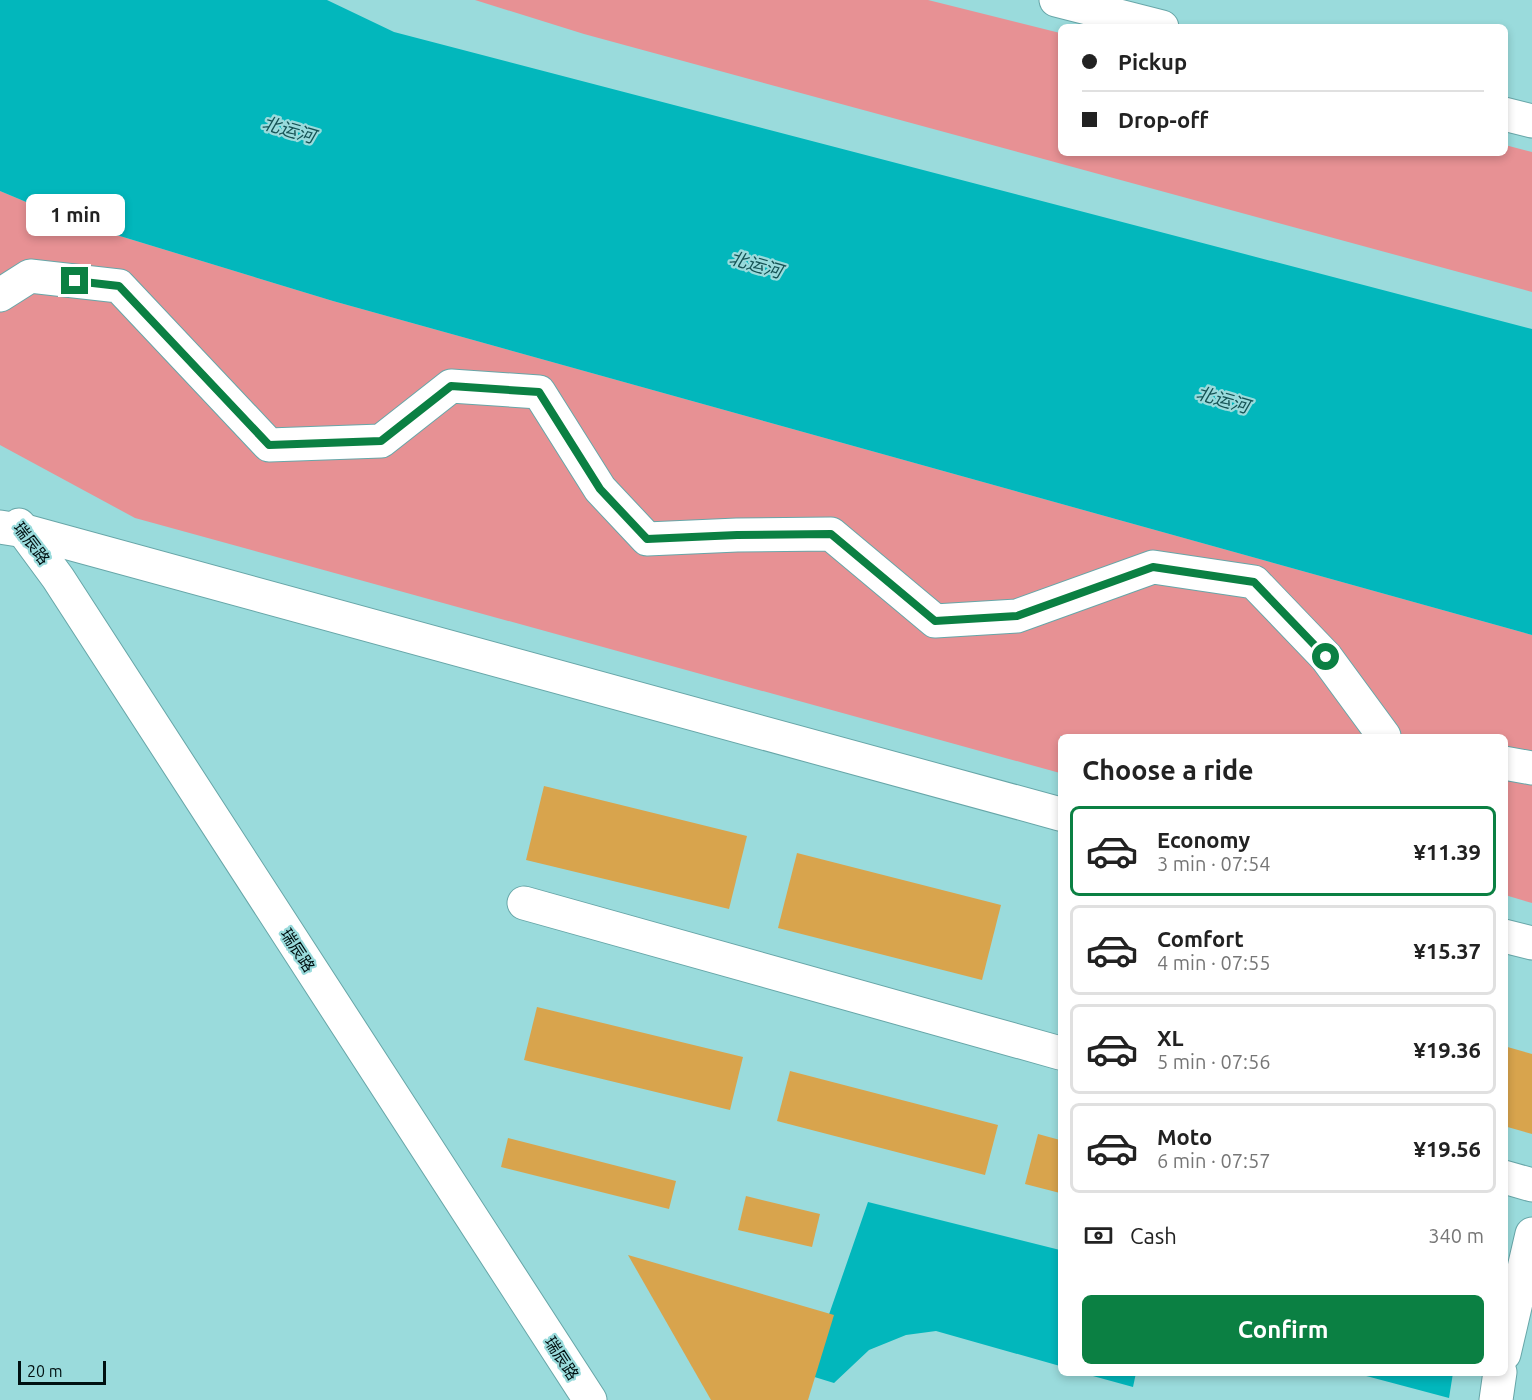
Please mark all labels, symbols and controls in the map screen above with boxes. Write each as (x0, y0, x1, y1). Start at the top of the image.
text: Pickup (1118, 49, 1187, 74)
text: Drop-off (1118, 107, 1208, 132)
water label: 北运河 (260, 112, 321, 147)
callout: 1 min (26, 194, 124, 236)
text: 1 min (50, 203, 101, 226)
water label: 北运河 (727, 247, 788, 282)
route end (61, 267, 88, 294)
water label: 北运河 (1194, 382, 1255, 417)
street label: 瑞辰路 (10, 518, 54, 568)
route start (1312, 643, 1339, 670)
text: Choose a ride (1082, 755, 1254, 785)
icon: car (1085, 824, 1139, 878)
text: Economy (1157, 827, 1250, 852)
text: ¥11.39 (1414, 839, 1481, 864)
text: 3 min · 07:54 (1157, 852, 1271, 875)
icon: car (1085, 923, 1139, 977)
street label: 瑞辰路 (277, 925, 319, 975)
text: Comfort (1157, 926, 1244, 951)
text: ¥15.37 (1414, 938, 1481, 963)
text: 4 min · 07:55 (1157, 951, 1271, 974)
icon: car (1085, 1022, 1139, 1076)
text: XL (1157, 1025, 1184, 1050)
text: ¥19.36 (1414, 1037, 1481, 1062)
text: 5 min · 07:56 (1157, 1050, 1271, 1073)
icon: car (1085, 1121, 1139, 1175)
text: Moto (1157, 1124, 1212, 1149)
text: ¥19.56 (1414, 1136, 1481, 1161)
text: 6 min · 07:57 (1157, 1149, 1271, 1172)
icon: cash (1082, 1219, 1115, 1252)
text: Cash (1130, 1223, 1177, 1248)
text: 340 m (1428, 1224, 1484, 1247)
button: Confirm (1082, 1295, 1484, 1364)
street label: 瑞辰路 (541, 1333, 583, 1383)
scale bar (18, 1358, 106, 1386)
text: 20 m (27, 1362, 63, 1380)

